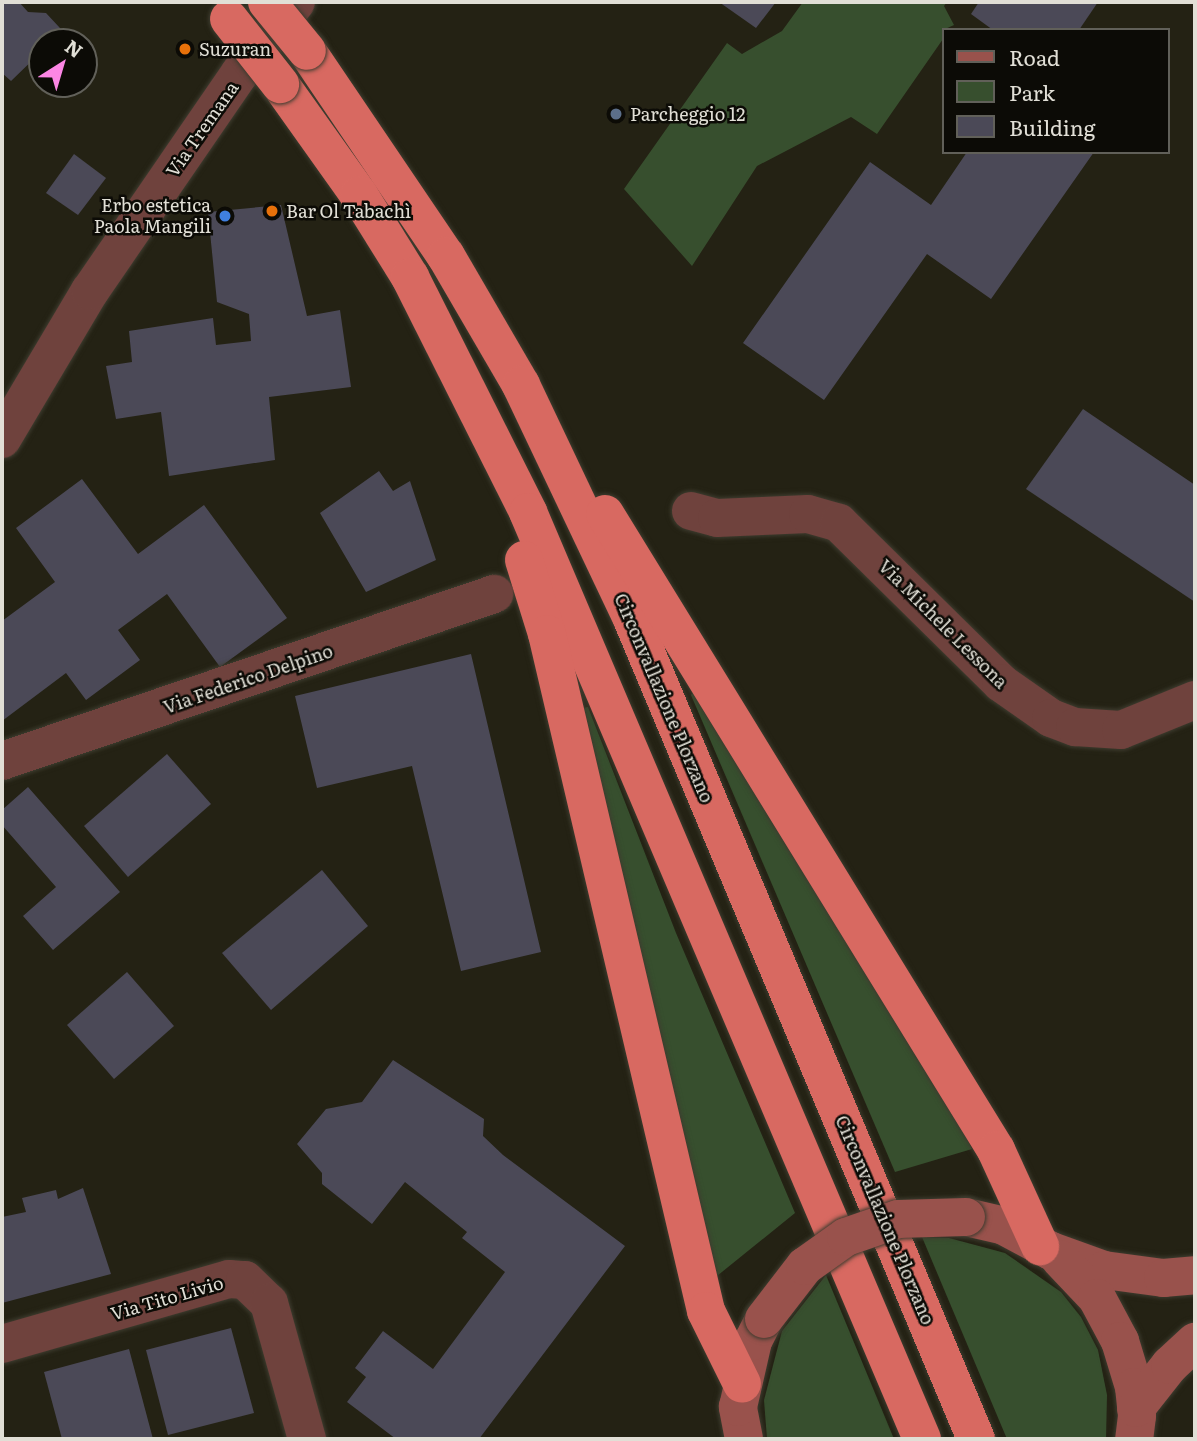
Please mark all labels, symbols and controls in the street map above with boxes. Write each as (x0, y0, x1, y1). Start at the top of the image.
north arrow (28, 28, 98, 98)
legend (942, 28, 1169, 154)
text: N (60, 32, 89, 64)
place label: Suzuran (199, 38, 271, 60)
marker: Suzuran (177, 41, 193, 57)
text: Road (1009, 41, 1060, 72)
text: Park (1009, 76, 1055, 107)
street label: Via Tremana (161, 77, 243, 181)
place label: Parcheggio 12 (630, 103, 745, 125)
marker: Parcheggio 12 (608, 106, 624, 122)
text: Building (1009, 111, 1095, 142)
place label: Erbo estetica Paola Mangili (94, 195, 211, 238)
place label: Bar Ol Tabachì (286, 200, 411, 222)
marker: Bar Ol Tabachì (264, 203, 280, 219)
marker: Erbo estetica Paola Mangili (217, 208, 233, 224)
street label: Via Michele Lessona (874, 555, 1012, 693)
street label: Circonvallazione Plorzano (610, 590, 718, 806)
street label: Via Federico Delpino (160, 640, 336, 718)
street label: Circonvallazione Plorzano (831, 1112, 939, 1328)
street label: Via Tito Livio (108, 1272, 226, 1324)

